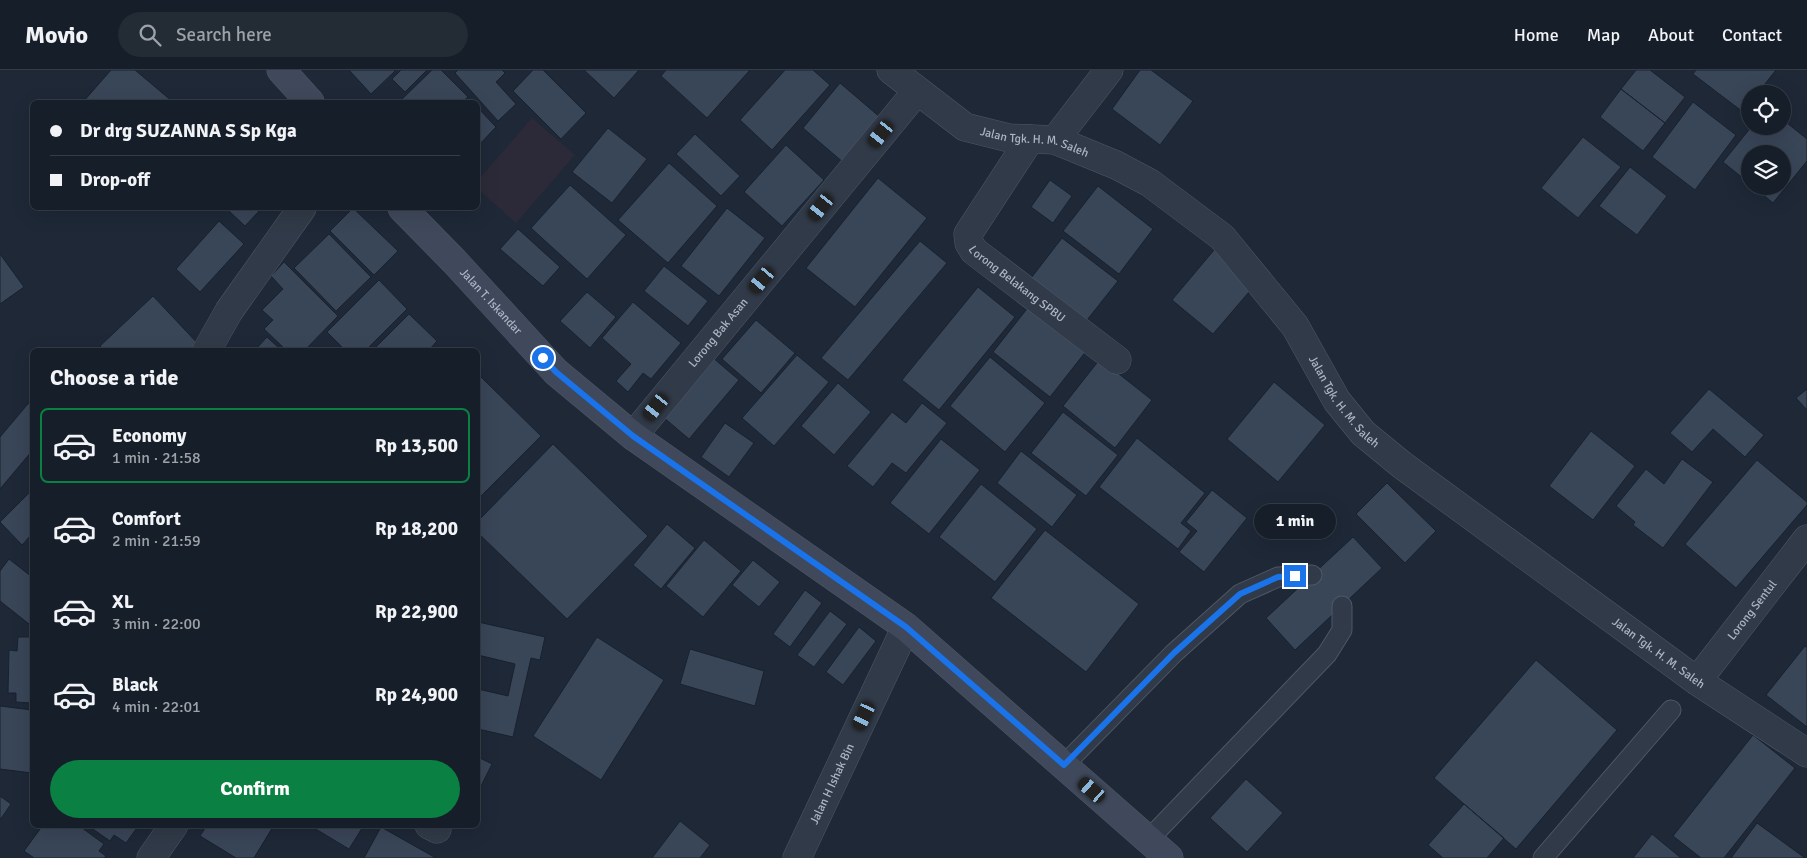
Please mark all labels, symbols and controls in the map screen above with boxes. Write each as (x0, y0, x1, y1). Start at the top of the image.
search box (118, 12, 468, 57)
text: Movio (25, 20, 88, 50)
icon: search (136, 21, 164, 49)
text: Search here (176, 23, 272, 47)
text: Home (1514, 24, 1559, 46)
text: Map (1587, 24, 1620, 46)
text: About (1648, 24, 1694, 46)
text: Contact (1722, 24, 1782, 46)
map controls (1741, 85, 1791, 195)
button: locate (1741, 85, 1791, 135)
car (865, 118, 896, 150)
text: Dr drg SUZANNA S Sp Kga (80, 119, 297, 143)
street label: Jalan Tgk. H. M. Saleh (979, 124, 1091, 161)
button: layers (1741, 145, 1791, 195)
text: Drop-off (80, 168, 150, 192)
car (805, 191, 836, 223)
street label: Lorong Belakang SPBU (965, 243, 1068, 325)
car (746, 264, 777, 296)
street label: Jalan T. Iskandar (457, 265, 526, 338)
street label: Lorong Bak Asan (685, 295, 751, 370)
route start (532, 347, 554, 369)
street label: Jalan Tgk. H. M. Saleh (1306, 353, 1383, 451)
text: Choose a ride (50, 364, 178, 391)
car (640, 391, 671, 423)
icon: car (52, 423, 97, 468)
text: Economy (112, 424, 186, 448)
text: Rp 13,500 (375, 434, 458, 458)
text: 1 min · 21:58 (112, 448, 201, 468)
callout: 1 min (1254, 504, 1336, 538)
icon: car (52, 506, 97, 551)
text: Comfort (112, 507, 181, 531)
text: 1 min (1276, 511, 1314, 531)
text: Rp 18,200 (375, 517, 458, 541)
text: 2 min · 21:59 (112, 531, 201, 551)
route end (1284, 565, 1306, 587)
street label: Lorong Sentul (1724, 577, 1780, 643)
icon: car (52, 589, 97, 634)
text: XL (112, 590, 134, 614)
text: Rp 22,900 (375, 600, 458, 624)
text: 3 min · 22:00 (112, 614, 201, 634)
street label: Jalan Tgk. H. M. Saleh (1609, 614, 1708, 692)
icon: car (52, 672, 97, 717)
text: Black (112, 673, 158, 697)
text: Rp 24,900 (375, 683, 458, 707)
text: 4 min · 22:01 (112, 697, 201, 717)
car (850, 699, 877, 733)
street label: Jalan H Ishak Bin (806, 741, 858, 827)
button: Confirm (50, 760, 460, 818)
car (1075, 774, 1108, 806)

